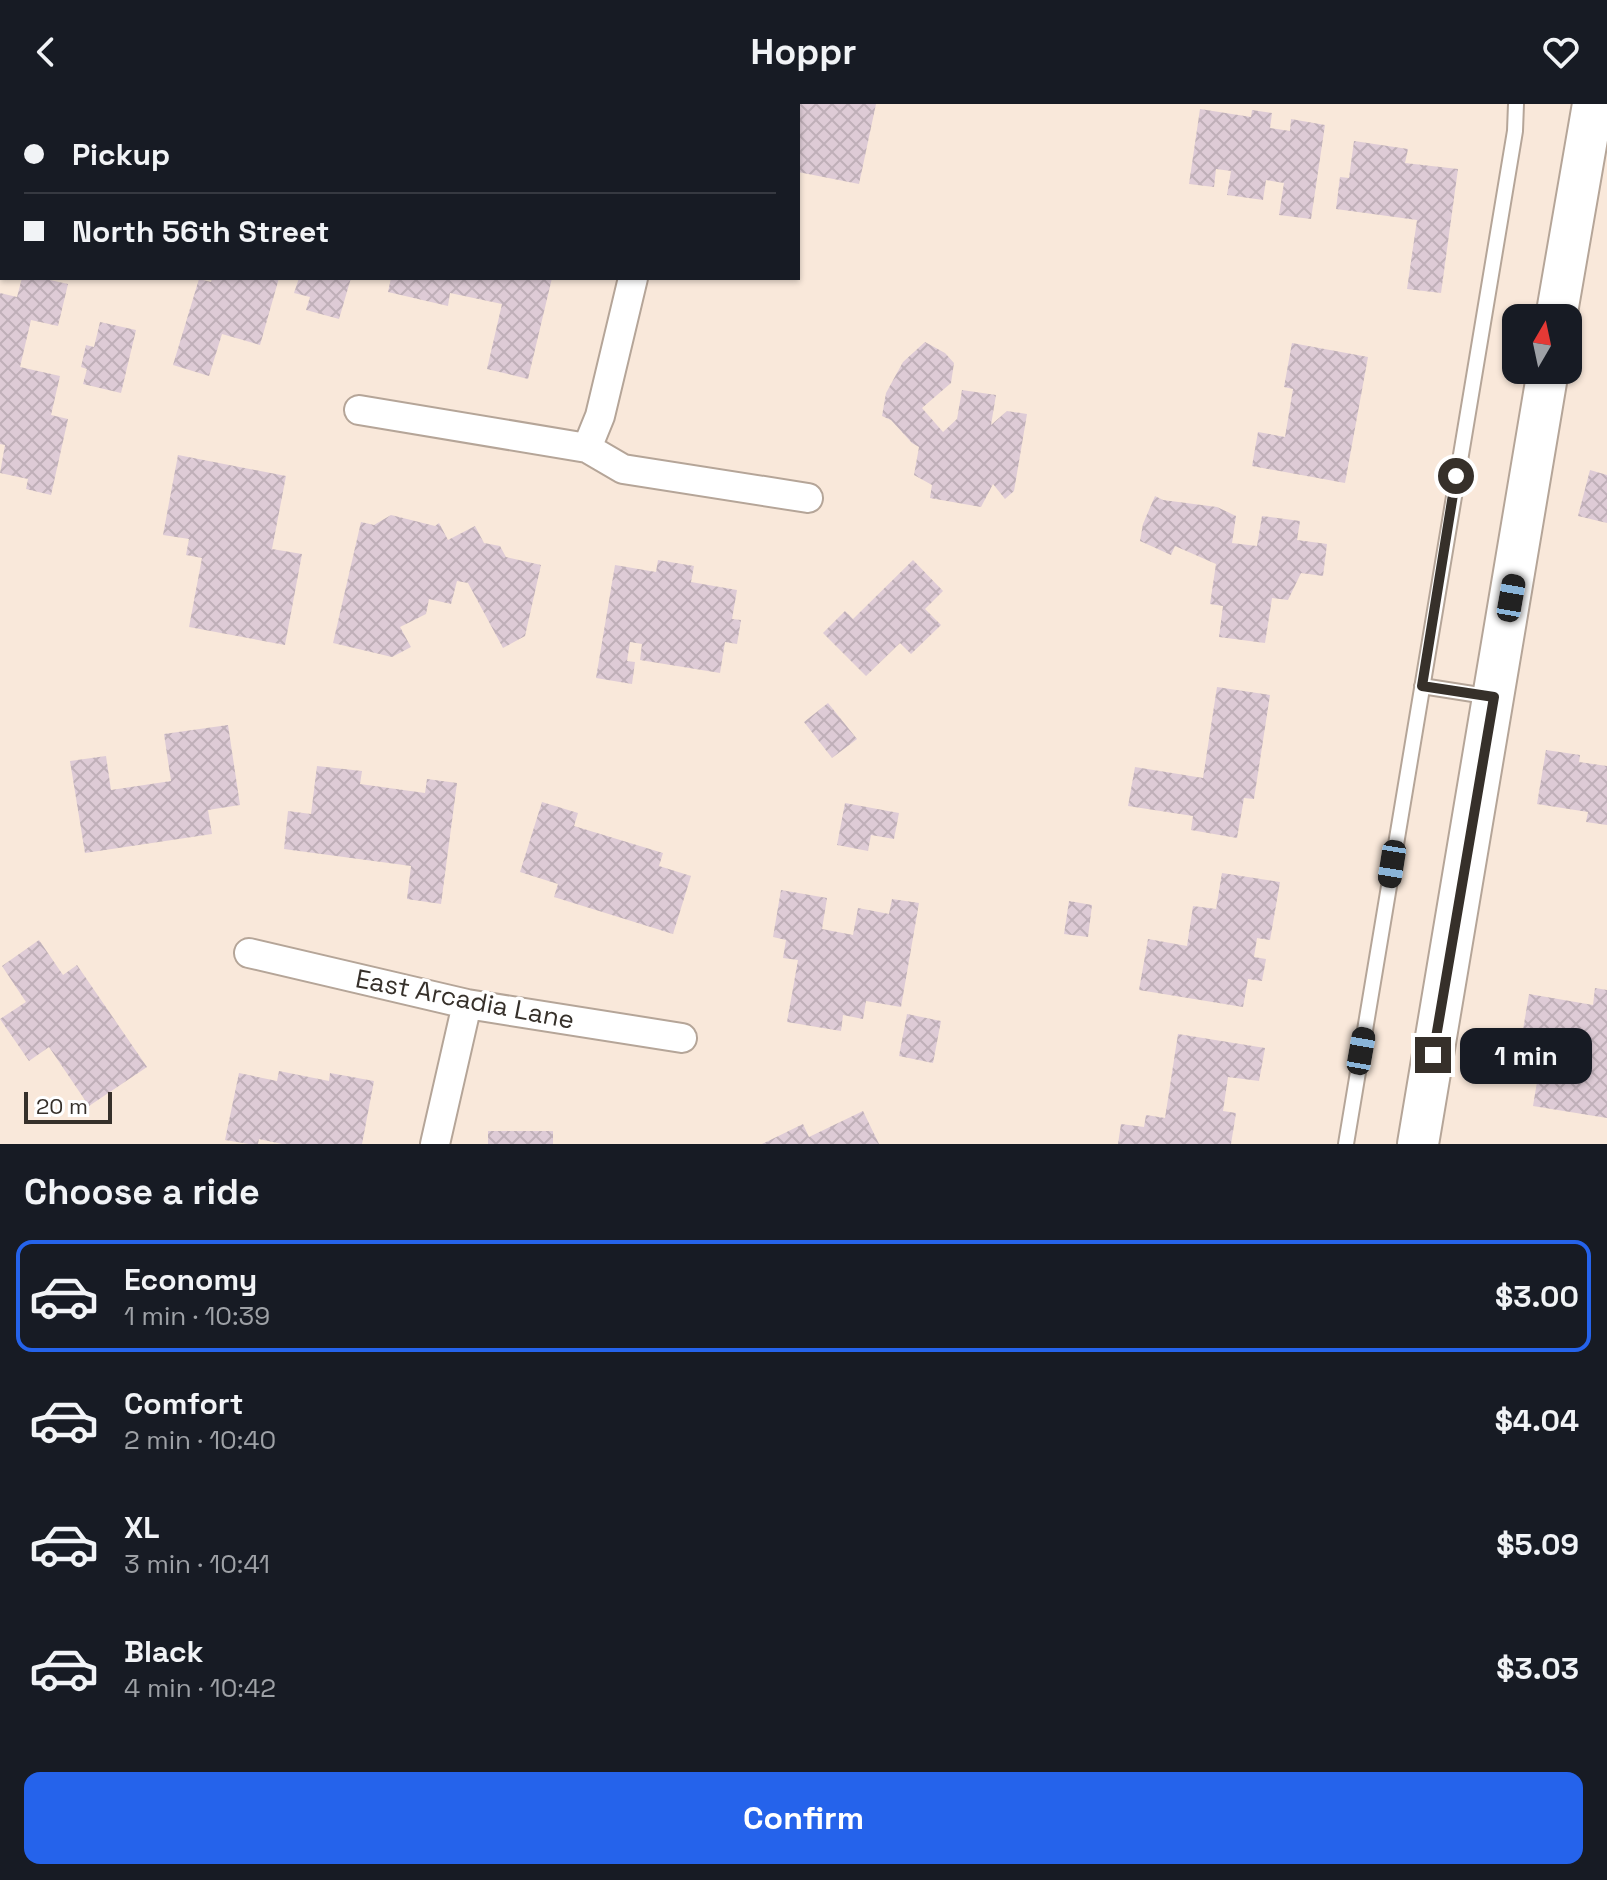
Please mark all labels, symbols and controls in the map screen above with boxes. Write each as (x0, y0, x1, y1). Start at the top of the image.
text: Hoppr (751, 29, 856, 75)
icon: back (24, 30, 68, 74)
icon: heart (1539, 30, 1583, 74)
text: Pickup (72, 135, 170, 174)
text: North 56th Street (72, 212, 329, 251)
north arrow (1502, 304, 1582, 384)
map controls (1502, 304, 1582, 384)
route start (1438, 458, 1474, 494)
car (1495, 572, 1527, 624)
car (1376, 838, 1408, 890)
street label: East Arcadia Lane (353, 961, 577, 1037)
car (1345, 1025, 1377, 1077)
callout: 1 min (1461, 1027, 1593, 1083)
route end (1415, 1037, 1451, 1073)
text: 1 min (1494, 1039, 1558, 1073)
scale bar (24, 1088, 112, 1124)
text: 20 m (36, 1092, 88, 1120)
text: Choose a ride (24, 1169, 260, 1215)
icon: car (28, 1260, 100, 1332)
text: Economy (124, 1260, 257, 1299)
text: $3.00 (1495, 1277, 1579, 1316)
text: 1 min · 10:39 (124, 1299, 270, 1333)
icon: car (28, 1384, 100, 1456)
text: Comfort (124, 1384, 243, 1423)
text: $4.04 (1495, 1401, 1579, 1440)
text: 2 min · 10:40 (124, 1423, 276, 1457)
icon: car (28, 1508, 100, 1580)
text: XL (124, 1508, 160, 1547)
text: $5.09 (1496, 1525, 1579, 1564)
text: 3 min · 10:41 (124, 1547, 270, 1581)
icon: car (28, 1632, 100, 1704)
text: Black (124, 1632, 203, 1671)
text: $3.03 (1496, 1649, 1579, 1688)
text: 4 min · 10:42 (124, 1671, 276, 1705)
button: Confirm (24, 1772, 1583, 1864)

